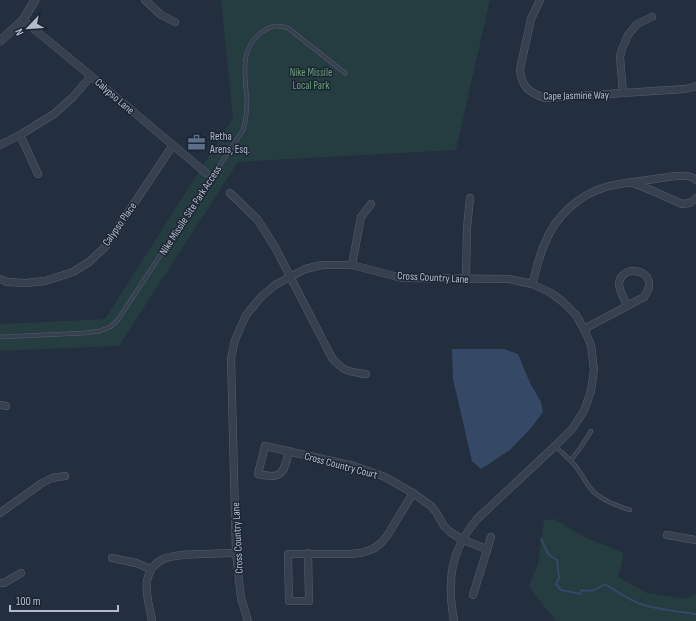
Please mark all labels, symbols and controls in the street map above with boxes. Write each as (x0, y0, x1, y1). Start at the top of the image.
north arrow (8, 8, 48, 48)
text: N (12, 26, 27, 37)
park label: Nike Missile Local Park (290, 66, 332, 92)
street label: Calypso Lane (92, 76, 137, 117)
street label: Cape Jasmine Way (543, 88, 610, 103)
place label: Retha Arens, Esq. (209, 130, 250, 156)
office icon: Retha Arens, Esq. (187, 132, 207, 152)
street label: Nike Missile Site Park Access (157, 163, 224, 258)
street label: Calypso Place (100, 200, 139, 249)
street label: Cross Country Lane (397, 269, 469, 286)
street label: Cross Country Court (303, 449, 379, 482)
street label: Cross Country Lane (229, 502, 246, 574)
scale bar (10, 587, 118, 613)
text: 100 m (16, 594, 41, 609)

